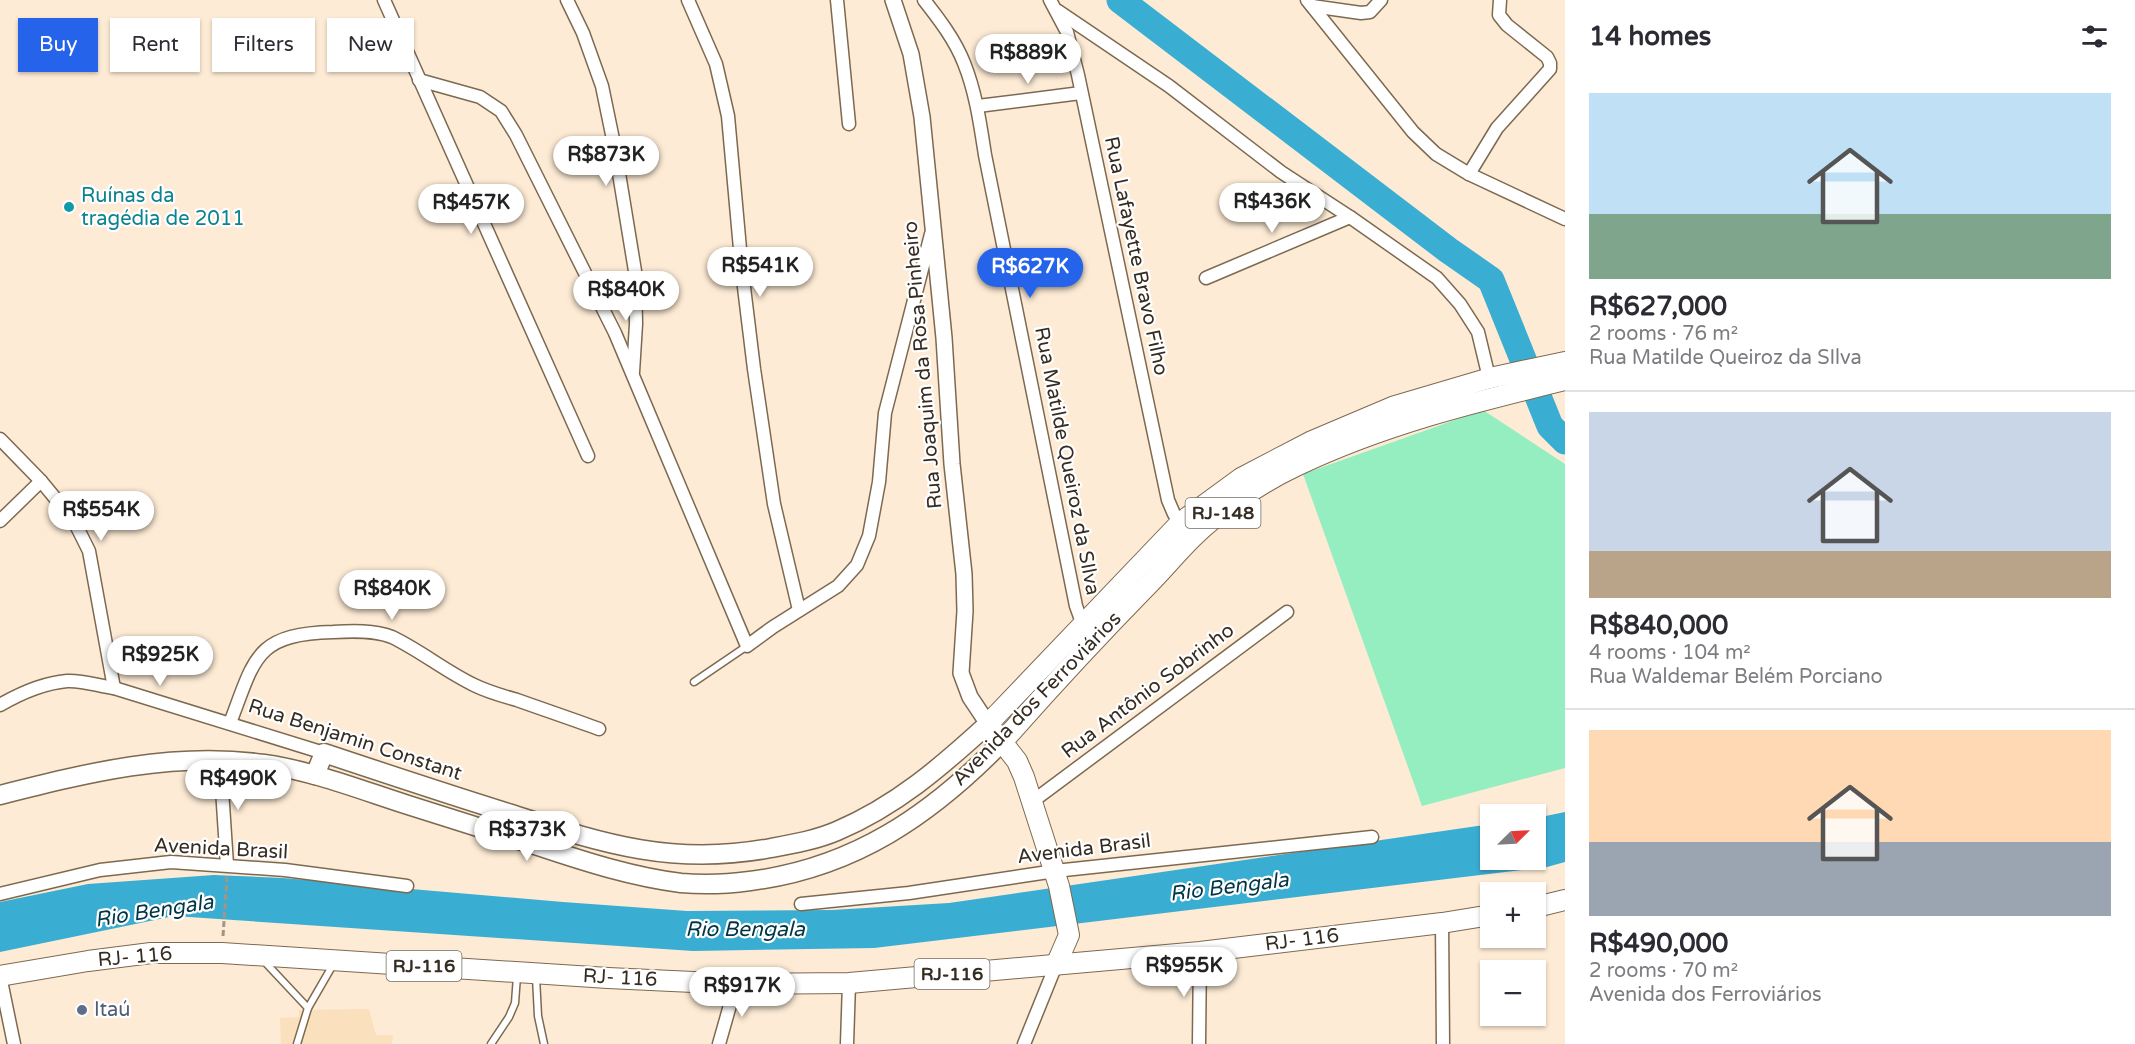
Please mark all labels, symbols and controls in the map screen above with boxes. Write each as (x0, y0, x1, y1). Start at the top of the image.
chip: Buy (18, 18, 98, 72)
chip: Rent (110, 18, 200, 72)
chip: Filters (212, 18, 315, 72)
chip: New (327, 18, 414, 72)
icon: filters (2078, 20, 2111, 53)
text: 14 homes (1589, 21, 1711, 52)
pin: R$889K (979, 34, 1077, 85)
text: R$889K (989, 41, 1067, 65)
icon: home (1796, 132, 1904, 240)
street label: Rua Lafayette Bravo Filho (1099, 134, 1173, 378)
pin: R$873K (557, 136, 655, 187)
text: R$873K (567, 143, 645, 167)
pin: R$436K (1223, 183, 1321, 234)
place label: Ruínas da tragédia de 2011 (81, 184, 245, 231)
pin: R$457K (422, 184, 520, 235)
text: R$436K (1233, 190, 1311, 214)
text: R$457K (432, 191, 510, 215)
marker: Ruínas da tragédia de 2011 (62, 200, 76, 214)
street label: Rua Joaquim da Rosa Pinheiro (898, 220, 948, 510)
pin: R$541K (711, 247, 809, 298)
pin: R$627K (981, 248, 1079, 299)
text: R$541K (721, 254, 799, 278)
text: R$627K (991, 255, 1069, 279)
pin: R$840K (577, 271, 675, 322)
text: R$840K (587, 278, 665, 302)
text: R$627,000 (1589, 291, 1727, 322)
text: 2 rooms · 76 m² (1589, 322, 1738, 346)
street label: Rua Matilde Queiroz da SIlva (1029, 325, 1105, 597)
text: Rua Matilde Queiroz da SIlva (1589, 346, 1862, 370)
icon: home (1796, 451, 1904, 559)
pin: R$554K (52, 491, 150, 542)
text: R$554K (62, 498, 140, 522)
road number: RJ-148 (1186, 498, 1260, 528)
pin: R$840K (343, 570, 441, 621)
text: R$840K (353, 577, 431, 601)
street label: Avenida dos Ferroviários (948, 607, 1126, 791)
text: R$840,000 (1589, 610, 1728, 641)
street label: Rua Antônio Sobrinho (1057, 618, 1239, 764)
pin: R$925K (111, 636, 209, 687)
text: 4 rooms · 104 m² (1589, 641, 1751, 665)
text: R$925K (121, 643, 199, 667)
text: Rua Waldemar Belém Porciano (1589, 665, 1883, 689)
street label: Rua Benjamin Constant (245, 694, 465, 786)
pin: R$490K (189, 760, 287, 811)
text: R$490K (199, 767, 277, 791)
icon: home (1796, 769, 1904, 877)
north arrow (1480, 804, 1546, 870)
map controls (1480, 804, 1546, 1026)
pin: R$373K (478, 811, 576, 862)
text: R$373K (488, 818, 566, 842)
street label: Avenida Brasil (1016, 829, 1152, 869)
street label: Avenida Brasil (153, 833, 289, 865)
water label: Rio Bengala (1168, 867, 1291, 907)
button: + (1480, 882, 1546, 948)
water label: Rio Bengala (93, 889, 216, 933)
water label: Rio Bengala (685, 917, 806, 942)
street label: RJ- 116 (1264, 924, 1340, 956)
text: R$490,000 (1589, 928, 1728, 959)
street label: RJ- 116 (97, 942, 173, 972)
pin: R$955K (1135, 947, 1233, 998)
road number: RJ-116 (386, 951, 462, 981)
text: R$955K (1145, 954, 1223, 978)
road number: RJ-116 (914, 959, 990, 989)
text: 2 rooms · 70 m² (1589, 959, 1738, 983)
button: − (1480, 960, 1546, 1026)
street label: RJ- 116 (582, 964, 658, 992)
pin: R$917K (693, 967, 791, 1018)
text: R$917K (703, 974, 781, 998)
text: Avenida dos Ferroviários (1589, 983, 1822, 1007)
place label: Itaú (94, 998, 130, 1022)
marker: Itaú (75, 1003, 89, 1017)

